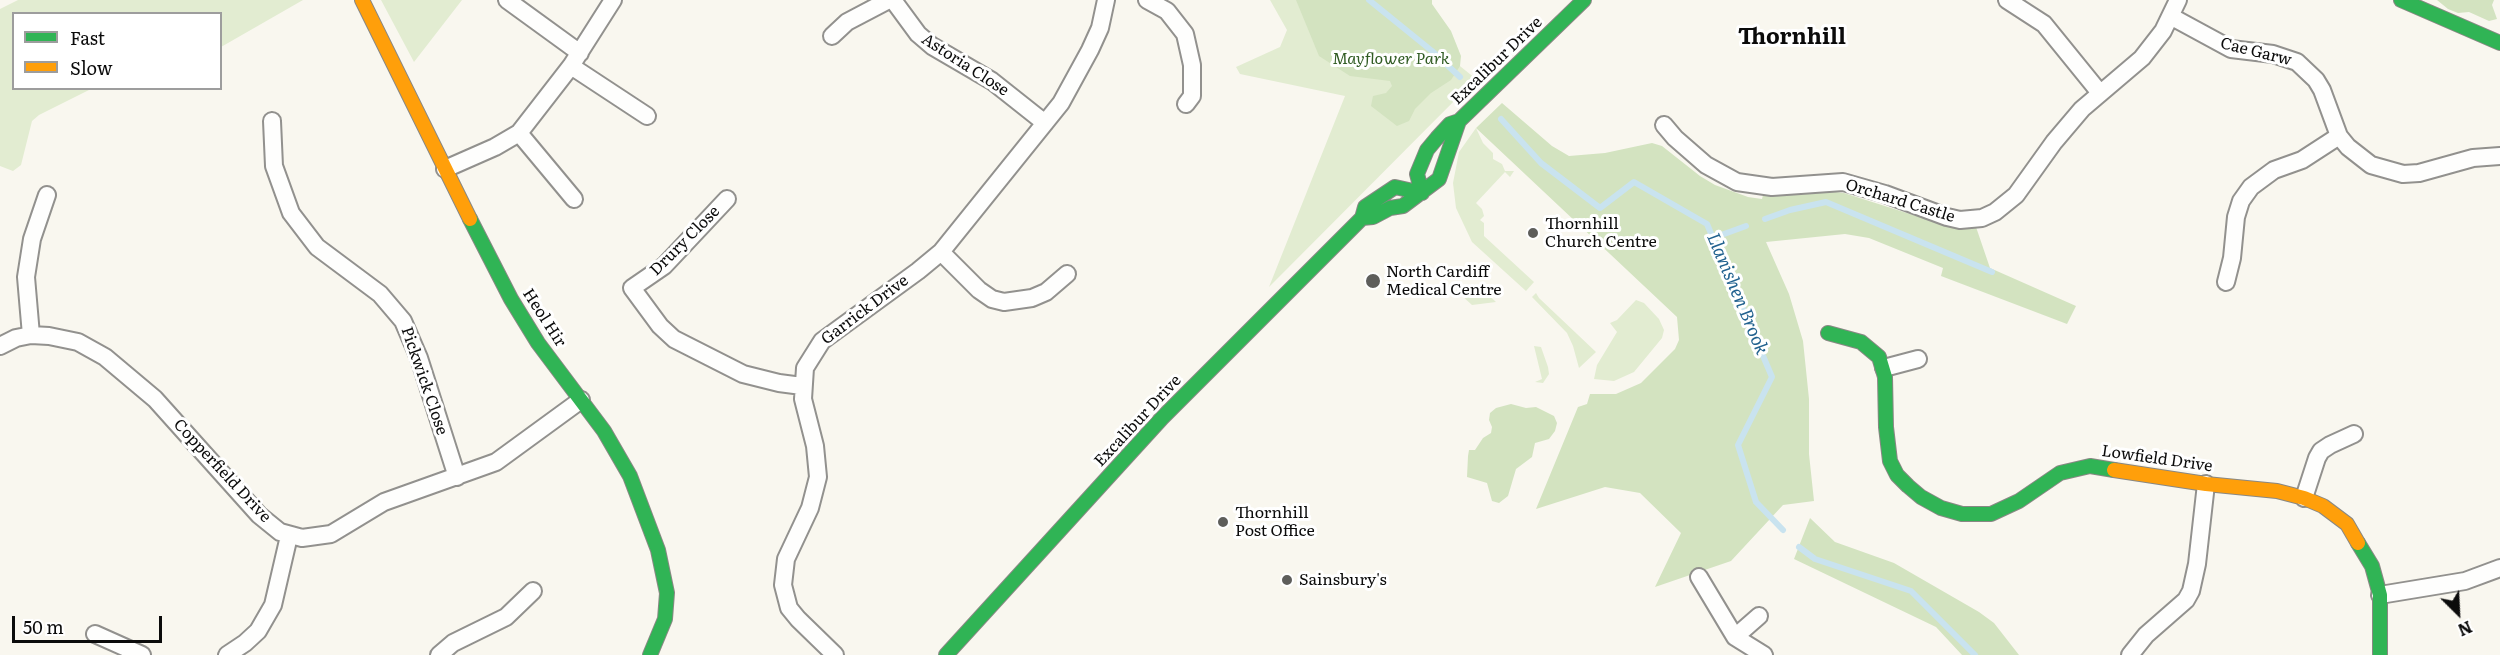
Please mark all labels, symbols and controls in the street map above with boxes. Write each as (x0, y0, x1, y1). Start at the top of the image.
legend (12, 12, 222, 90)
street label: Excalibur Drive (1448, 13, 1546, 109)
text: Fast (70, 24, 105, 51)
district label: Thornhill (1738, 25, 1846, 51)
street label: Astoria Close (918, 30, 1012, 100)
street label: Cae Garw (2218, 34, 2294, 70)
park label: Mayflower Park (1332, 49, 1450, 69)
text: Slow (70, 54, 112, 81)
street label: Orchard Castle (1843, 175, 1957, 227)
street label: Drury Close (646, 202, 724, 280)
place label: Thornhill Church Centre (1545, 214, 1657, 252)
marker: Thornhill Church Centre (1526, 226, 1540, 240)
water label: Llanishen Brook (1702, 230, 1772, 358)
place label: North Cardiff Medical Centre (1386, 262, 1502, 300)
street label: Garrick Drive (818, 271, 912, 349)
marker: North Cardiff Medical Centre (1364, 272, 1382, 290)
street label: Heol Hir (518, 285, 570, 351)
street label: Pickwick Close (397, 324, 451, 438)
street label: Excalibur Drive (1091, 371, 1185, 471)
street label: Copperfield Drive (169, 415, 275, 527)
street label: Lowfield Drive (2100, 442, 2214, 476)
place label: Thornhill Post Office (1235, 503, 1315, 541)
marker: Thornhill Post Office (1216, 515, 1230, 529)
place label: Sainsbury's (1299, 570, 1387, 590)
marker: Sainsbury's (1280, 573, 1294, 587)
north arrow (2428, 583, 2488, 643)
scale bar (15, 604, 165, 642)
text: 50 m (23, 613, 64, 640)
text: N (2454, 616, 2476, 643)

